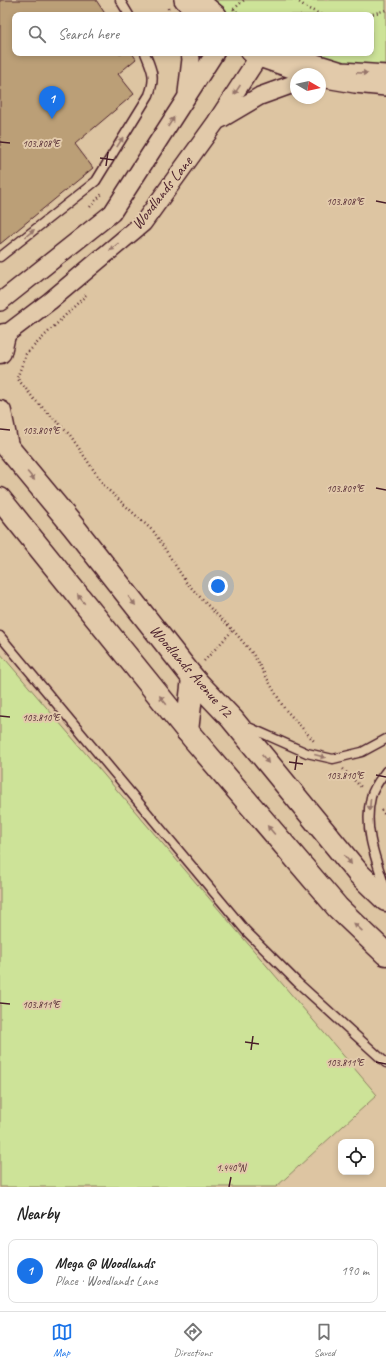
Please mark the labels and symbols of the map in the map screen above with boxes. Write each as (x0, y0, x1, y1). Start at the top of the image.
north arrow (290, 68, 326, 104)
one-way arrow (356, 70, 369, 76)
one-way arrow (233, 85, 241, 96)
pin: 1 (39, 86, 65, 119)
one-way arrow (167, 116, 174, 128)
one-way arrow (117, 136, 124, 148)
text: 103.808°E (22, 137, 61, 150)
street label: Woodlands Lane (127, 151, 198, 234)
text: 103.808°E (326, 195, 365, 208)
one-way arrow (25, 229, 36, 237)
one-way arrow (109, 243, 120, 252)
text: 103.809°E (22, 424, 61, 437)
one-way arrow (27, 471, 36, 481)
text: 103.809°E (326, 482, 365, 495)
your location (208, 576, 228, 596)
one-way arrow (77, 594, 85, 605)
one-way arrow (127, 595, 136, 606)
street label: Woodlands Avenue 12 (145, 621, 238, 723)
one-way arrow (158, 695, 167, 706)
text: 103.810°E (22, 711, 61, 724)
one-way arrow (314, 753, 326, 759)
one-way arrow (261, 754, 270, 765)
text: 103.810°E (326, 769, 365, 782)
one-way arrow (366, 799, 373, 811)
one-way arrow (267, 825, 276, 835)
one-way arrow (343, 854, 352, 865)
one-way arrow (353, 922, 363, 932)
text: 103.811°E (22, 998, 61, 1011)
text: 103.811°E (326, 1056, 365, 1069)
text: 1.440°N (217, 1161, 247, 1174)

